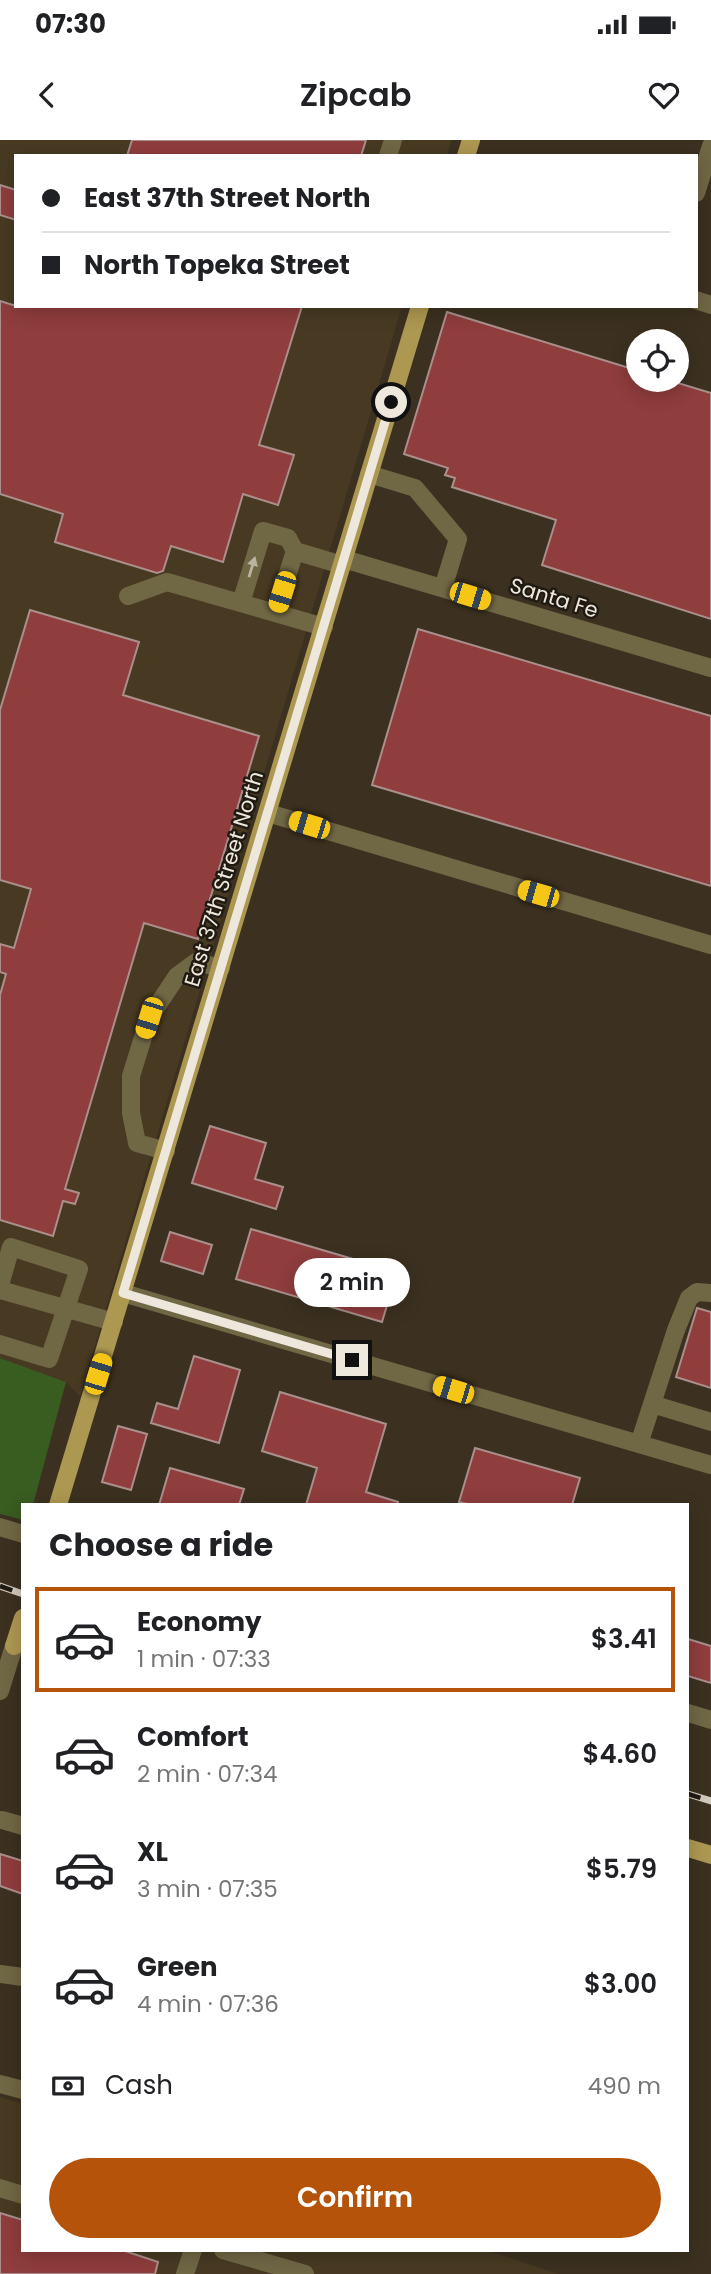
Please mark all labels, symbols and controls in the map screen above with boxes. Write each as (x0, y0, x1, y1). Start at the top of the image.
text: 07:30 (35, 6, 106, 42)
text: Zipcab (300, 72, 411, 117)
icon: back (28, 76, 66, 114)
icon: heart (645, 76, 683, 114)
text: East 37th Street North (84, 180, 371, 216)
text: North Topeka Street (84, 247, 350, 283)
map controls (626, 329, 689, 392)
button: locate (626, 329, 689, 392)
route start (375, 386, 407, 418)
one-way arrow (247, 556, 257, 577)
car (266, 569, 299, 615)
street label: Santa Fe (506, 570, 602, 625)
car (447, 580, 494, 612)
street label: East 37th Street North (177, 768, 270, 990)
car (286, 809, 333, 841)
car (515, 878, 562, 910)
car (133, 995, 166, 1041)
callout: 2 min (294, 1258, 410, 1308)
text: 2 min (320, 1266, 384, 1298)
route end (336, 1344, 368, 1376)
car (82, 1351, 115, 1397)
car (430, 1374, 477, 1406)
text: Choose a ride (49, 1522, 273, 1567)
text: Economy (137, 1604, 261, 1640)
icon: car (53, 1608, 116, 1671)
text: $3.41 (591, 1621, 657, 1657)
text: 1 min · 07:33 (137, 1643, 271, 1675)
text: Comfort (137, 1719, 249, 1755)
icon: car (53, 1723, 116, 1786)
text: $4.60 (583, 1736, 657, 1772)
text: 2 min · 07:34 (137, 1758, 278, 1790)
text: XL (137, 1834, 168, 1870)
icon: car (53, 1838, 116, 1901)
text: $5.79 (586, 1851, 657, 1887)
text: 3 min · 07:35 (137, 1873, 278, 1905)
text: Green (137, 1949, 218, 1985)
icon: car (53, 1953, 116, 2016)
text: $3.00 (584, 1966, 657, 2002)
text: 4 min · 07:36 (137, 1988, 279, 2020)
icon: cash (49, 2067, 87, 2105)
text: Cash (105, 2067, 173, 2103)
text: 490 m (588, 2070, 661, 2102)
button: Confirm (49, 2158, 661, 2238)

